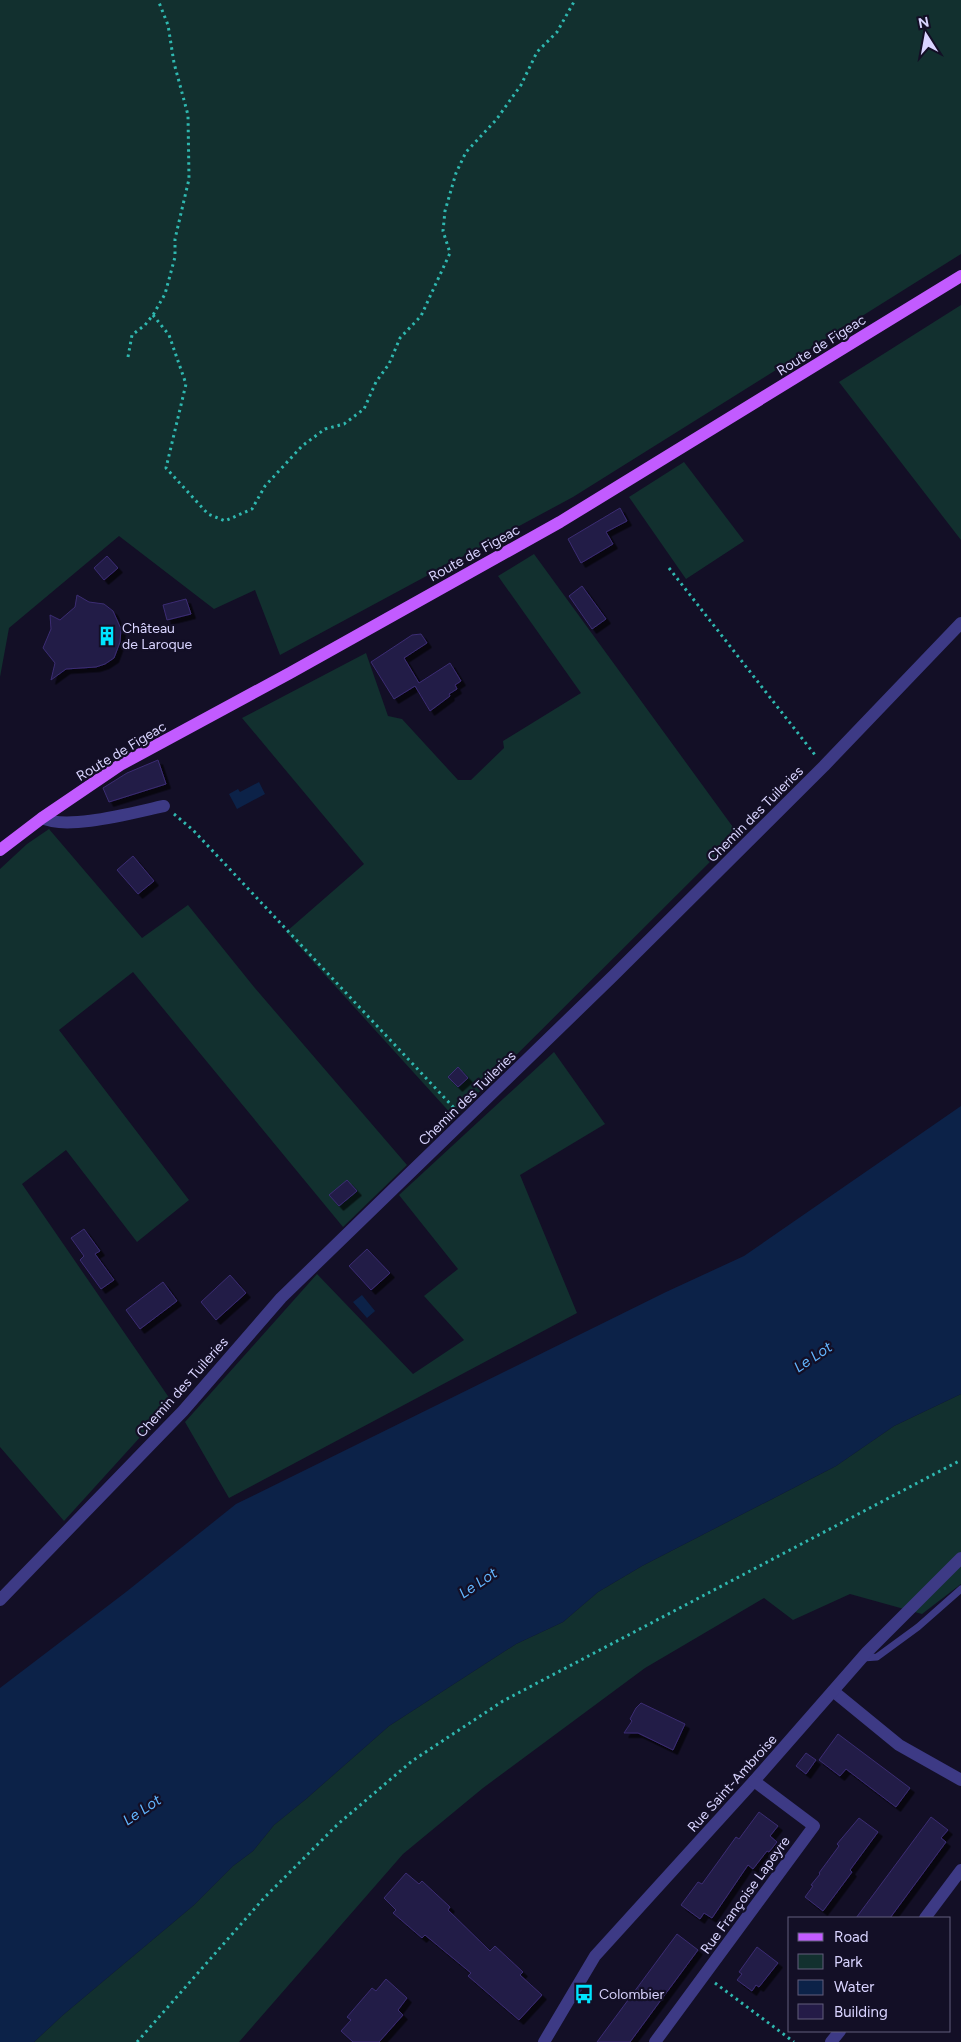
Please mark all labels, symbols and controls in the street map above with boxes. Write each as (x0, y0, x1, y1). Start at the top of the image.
north arrow (901, 10, 951, 60)
text: N (917, 13, 931, 32)
street label: Route de Figeac (774, 311, 869, 380)
street label: Route de Figeac (426, 521, 523, 586)
place label: Château de Laroque (122, 620, 192, 653)
building icon: Château de Laroque (96, 625, 118, 647)
street label: Route de Figeac (73, 718, 170, 785)
street label: Chemin des Tuileries (704, 763, 807, 866)
street label: Chemin des Tuileries (415, 1047, 520, 1149)
street label: Chemin des Tuileries (133, 1334, 232, 1441)
water label: Le Lot (791, 1338, 836, 1376)
water label: Le Lot (456, 1564, 501, 1602)
street label: Rue Saint-Ambroise (684, 1731, 781, 1836)
water label: Le Lot (120, 1791, 165, 1829)
street label: Rue Françoise Lapeyre (697, 1833, 794, 1957)
legend (788, 1917, 951, 2032)
text: Road (834, 1928, 869, 1946)
text: Park (834, 1953, 863, 1971)
text: Water (834, 1978, 874, 1996)
bus stop icon: Colombier (573, 1983, 595, 2005)
place label: Colombier (599, 1986, 664, 2003)
text: Building (834, 2003, 888, 2021)

